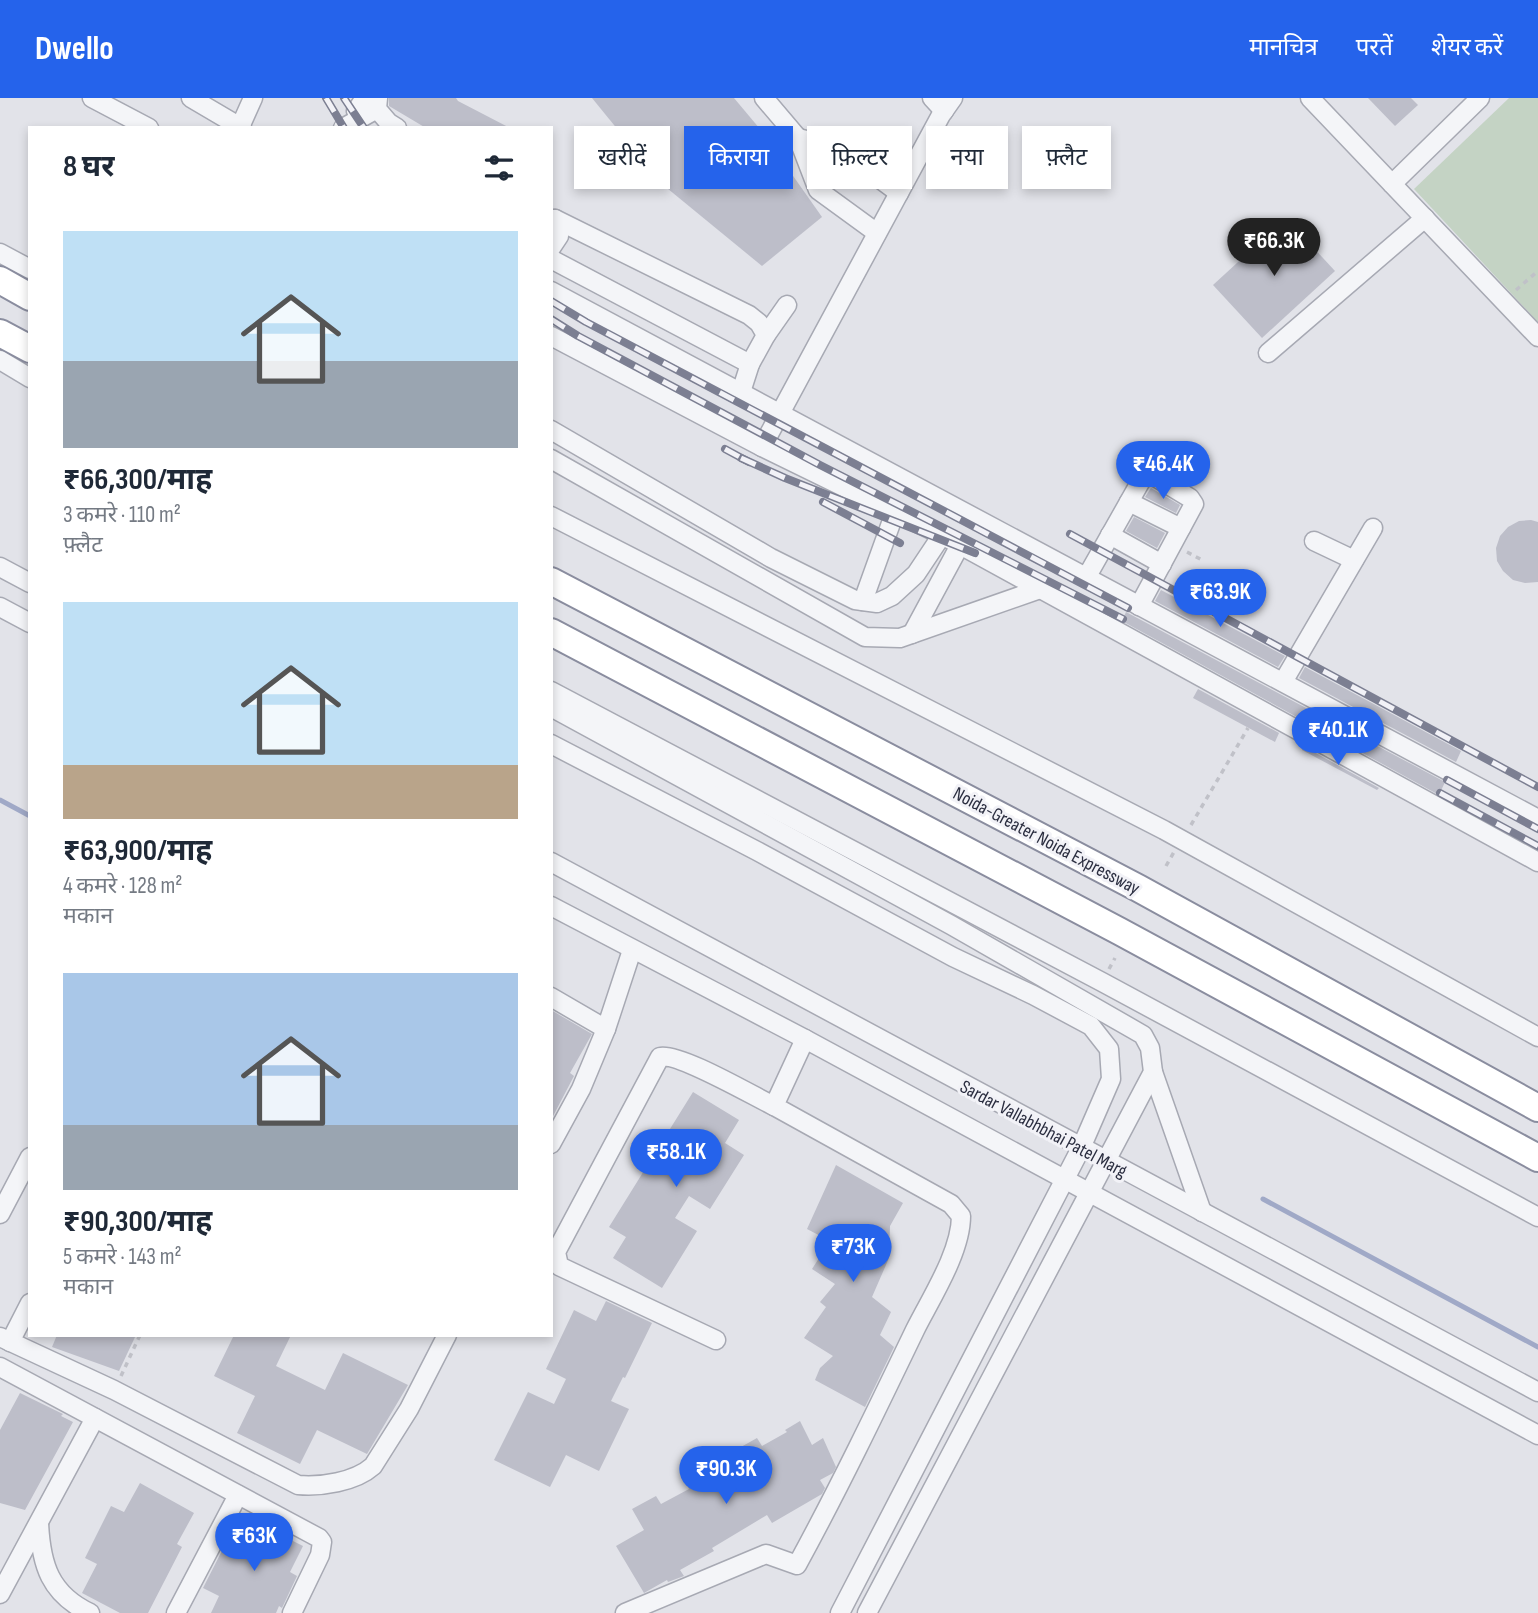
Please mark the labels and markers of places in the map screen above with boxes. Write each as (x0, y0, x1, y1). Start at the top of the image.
pin: ₹66.3K (1217, 218, 1331, 278)
pin: ₹46.4K (1106, 442, 1220, 501)
pin: ₹63.9K (1163, 570, 1277, 629)
pin: ₹40.1K (1281, 708, 1395, 767)
pin: ₹58.1K (619, 1130, 733, 1189)
pin: ₹73K (812, 1224, 894, 1284)
pin: ₹90.3K (669, 1446, 783, 1506)
pin: ₹63K (213, 1514, 295, 1573)

